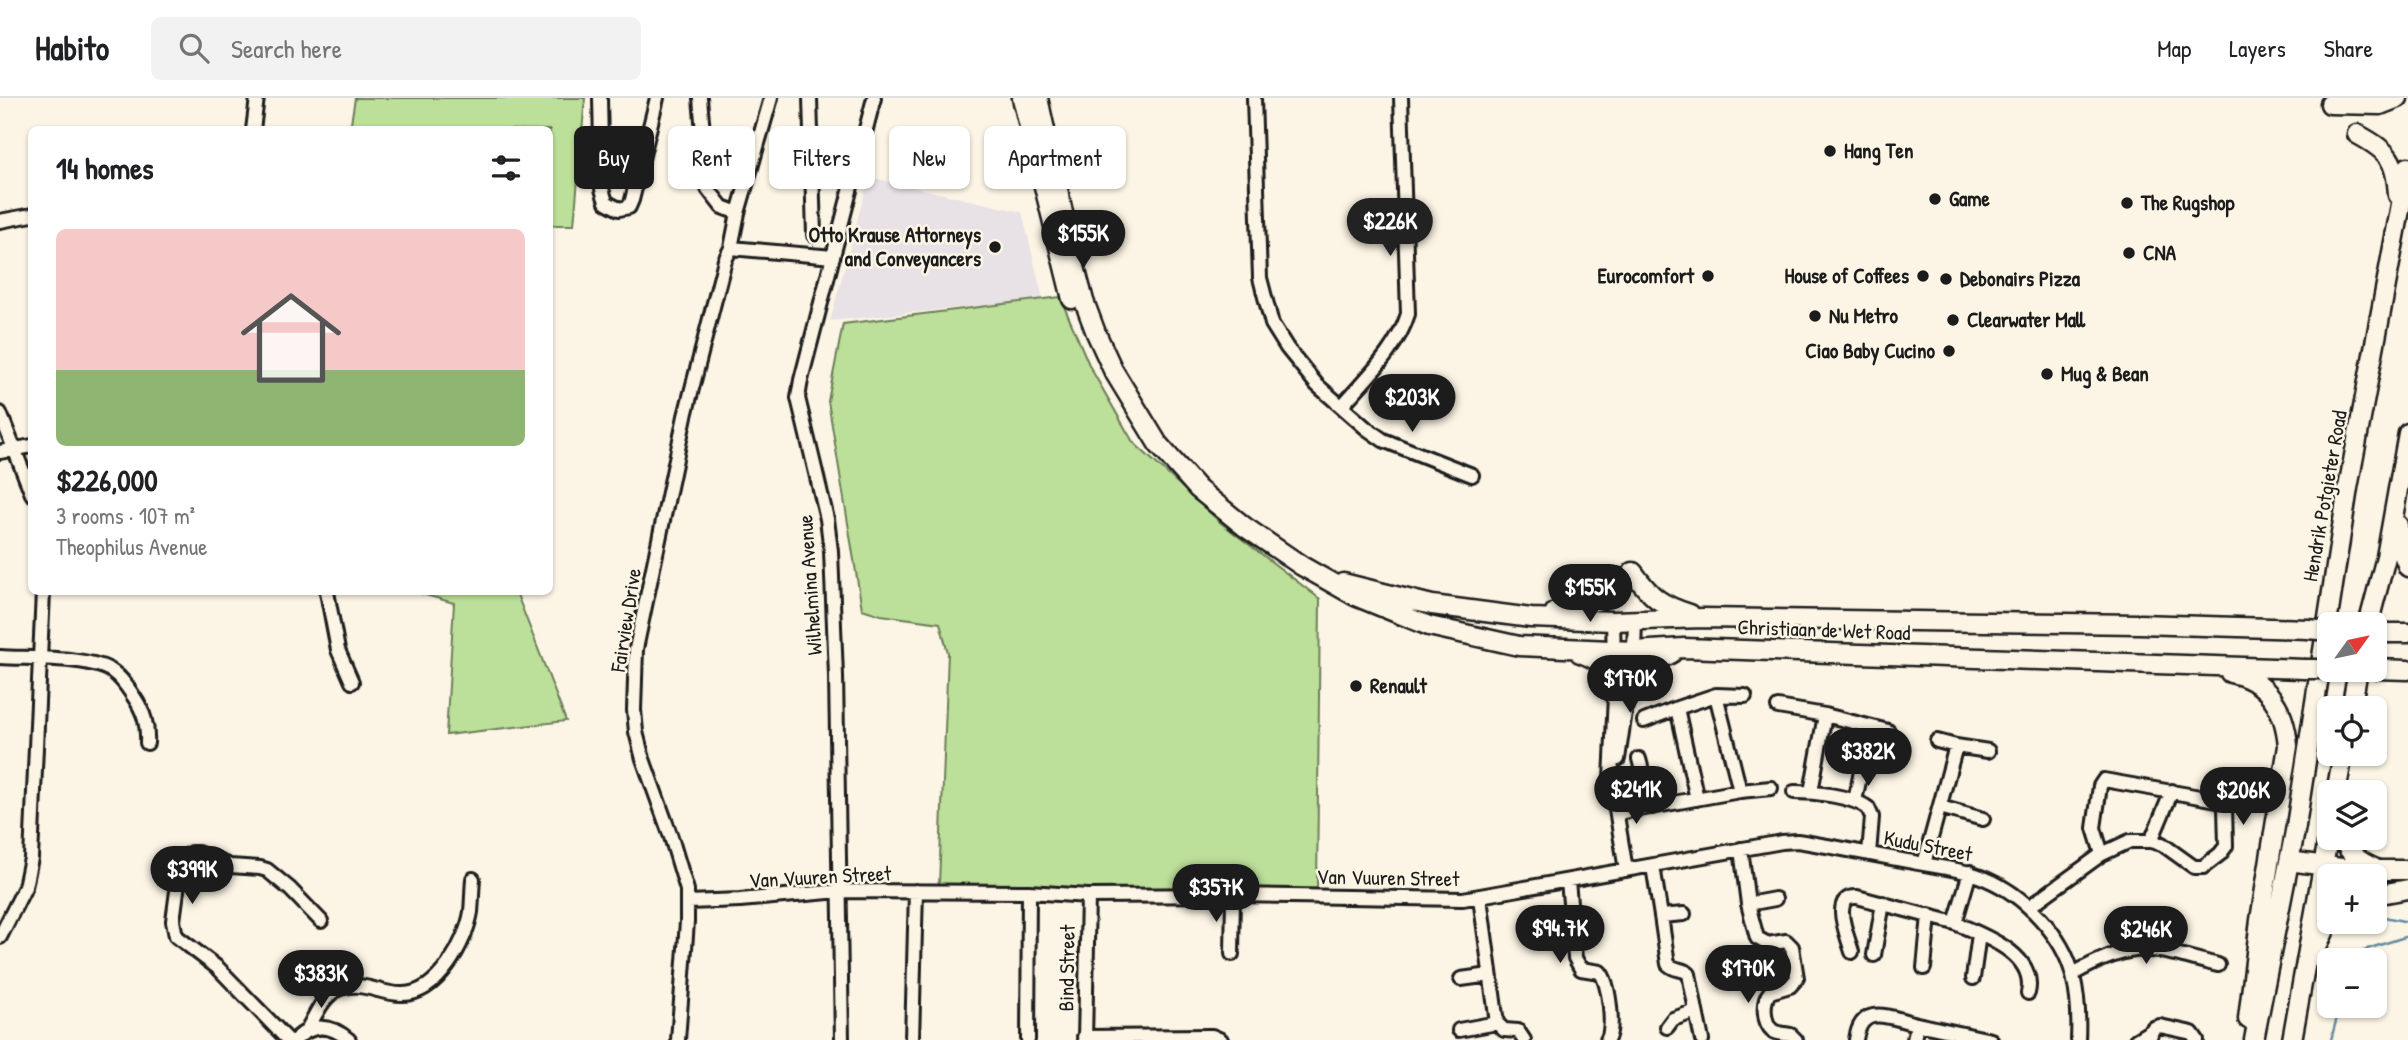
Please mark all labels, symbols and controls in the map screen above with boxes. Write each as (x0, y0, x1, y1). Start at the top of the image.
search box (151, 17, 641, 80)
text: Habito (35, 26, 109, 70)
icon: search (175, 29, 213, 67)
text: Search here (231, 31, 342, 66)
text: Map (2157, 32, 2191, 64)
text: Layers (2229, 32, 2286, 64)
text: Share (2324, 32, 2373, 64)
chip: Buy (574, 126, 654, 189)
chip: Rent (668, 126, 755, 189)
chip: Filters (769, 126, 875, 189)
chip: New (889, 126, 970, 189)
chip: Apartment (984, 126, 1126, 189)
place label: Hang Ten (1844, 136, 1913, 166)
marker: Hang Ten (1822, 143, 1838, 159)
text: 14 homes (56, 148, 154, 188)
icon: filters (487, 149, 525, 187)
place label: Game (1949, 184, 1991, 213)
place label: The Rugshop (2140, 188, 2235, 218)
marker: Game (1927, 191, 1943, 207)
marker: The Rugshop (2119, 195, 2135, 211)
pin: $226K (1341, 198, 1439, 258)
text: $226K (1363, 205, 1417, 236)
pin: $155K (1034, 211, 1132, 270)
text: $155K (1057, 217, 1109, 248)
place label: Otto Krause Attorneys and Conveyancers (809, 220, 981, 274)
place label: CNA (2143, 238, 2177, 267)
marker: Otto Krause Attorneys and Conveyancers (987, 239, 1003, 255)
marker: CNA (2121, 245, 2137, 261)
place label: Eurocomfort (1598, 261, 1695, 290)
place label: House of Coffees (1784, 261, 1909, 290)
place label: Debonairs Pizza (1960, 264, 2081, 293)
marker: Eurocomfort (1700, 268, 1716, 284)
marker: House of Coffees (1915, 268, 1931, 284)
marker: Debonairs Pizza (1938, 271, 1954, 287)
icon: home (228, 275, 354, 401)
place label: Nu Metro (1829, 301, 1899, 330)
place label: Clearwater Mall (1967, 305, 2086, 334)
marker: Nu Metro (1807, 308, 1823, 324)
marker: Clearwater Mall (1945, 312, 1961, 328)
place label: Ciao Baby Cucino (1805, 336, 1936, 366)
marker: Ciao Baby Cucino (1941, 343, 1957, 359)
place label: Mug & Bean (2061, 359, 2149, 389)
marker: Mug & Bean (2039, 366, 2055, 382)
pin: $203K (1363, 374, 1461, 434)
text: $203K (1384, 381, 1440, 412)
street label: Hendrik Potgieter Road (2295, 408, 2354, 584)
text: $226,000 (56, 460, 158, 500)
text: 3 rooms · 107 m² (56, 500, 195, 531)
street label: Wilhelmina Avenue (790, 514, 829, 656)
text: Theophilus Avenue (56, 531, 207, 562)
pin: $155K (1541, 564, 1639, 624)
street label: Fairview Drive (603, 566, 648, 675)
text: $155K (1564, 571, 1616, 602)
street label: Christiaan de Wet Road (1737, 612, 1911, 647)
north arrow (2317, 612, 2387, 682)
map controls (2317, 612, 2387, 1018)
pin: $170K (1581, 656, 1679, 715)
text: $170K (1603, 662, 1657, 693)
place label: Renault (1370, 671, 1428, 700)
marker: Renault (1348, 678, 1364, 694)
button: locate (2317, 696, 2387, 766)
pin: $382K (1819, 728, 1917, 788)
text: $382K (1841, 735, 1895, 766)
pin: $241K (1587, 766, 1685, 826)
pin: $206K (2194, 768, 2292, 827)
text: $241K (1610, 773, 1662, 804)
text: $206K (2216, 774, 2270, 805)
button: layers (2317, 780, 2387, 850)
street label: Kudu Street (1881, 823, 1976, 868)
pin: $399K (143, 846, 241, 906)
text: $399K (167, 853, 217, 884)
street label: Van Vuuren Street (748, 858, 893, 895)
street label: Van Vuuren Street (1316, 862, 1460, 893)
pin: $357K (1167, 864, 1265, 924)
button: + (2317, 864, 2387, 934)
text: $357K (1188, 871, 1244, 902)
pin: $94.7K (1503, 906, 1617, 965)
pin: $246K (2097, 906, 2195, 966)
text: $94.7K (1531, 912, 1589, 943)
text: $246K (2120, 913, 2172, 944)
street label: Bind Street (1051, 924, 1082, 1012)
pin: $170K (1699, 946, 1797, 1005)
button: − (2317, 948, 2387, 1018)
pin: $383K (272, 950, 370, 1010)
text: $170K (1721, 952, 1775, 983)
text: $383K (294, 957, 348, 988)

